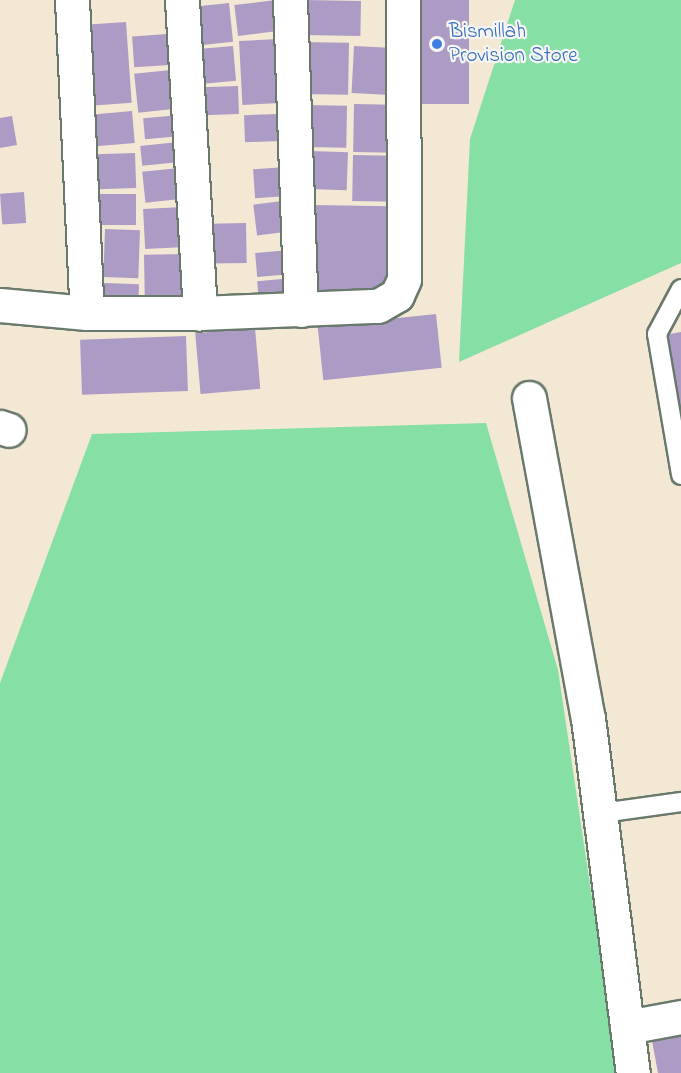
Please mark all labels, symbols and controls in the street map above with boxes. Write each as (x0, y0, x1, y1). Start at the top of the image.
place label: Bismillah Provision Store (449, 19, 578, 69)
marker: Bismillah Provision Store (430, 37, 444, 51)

